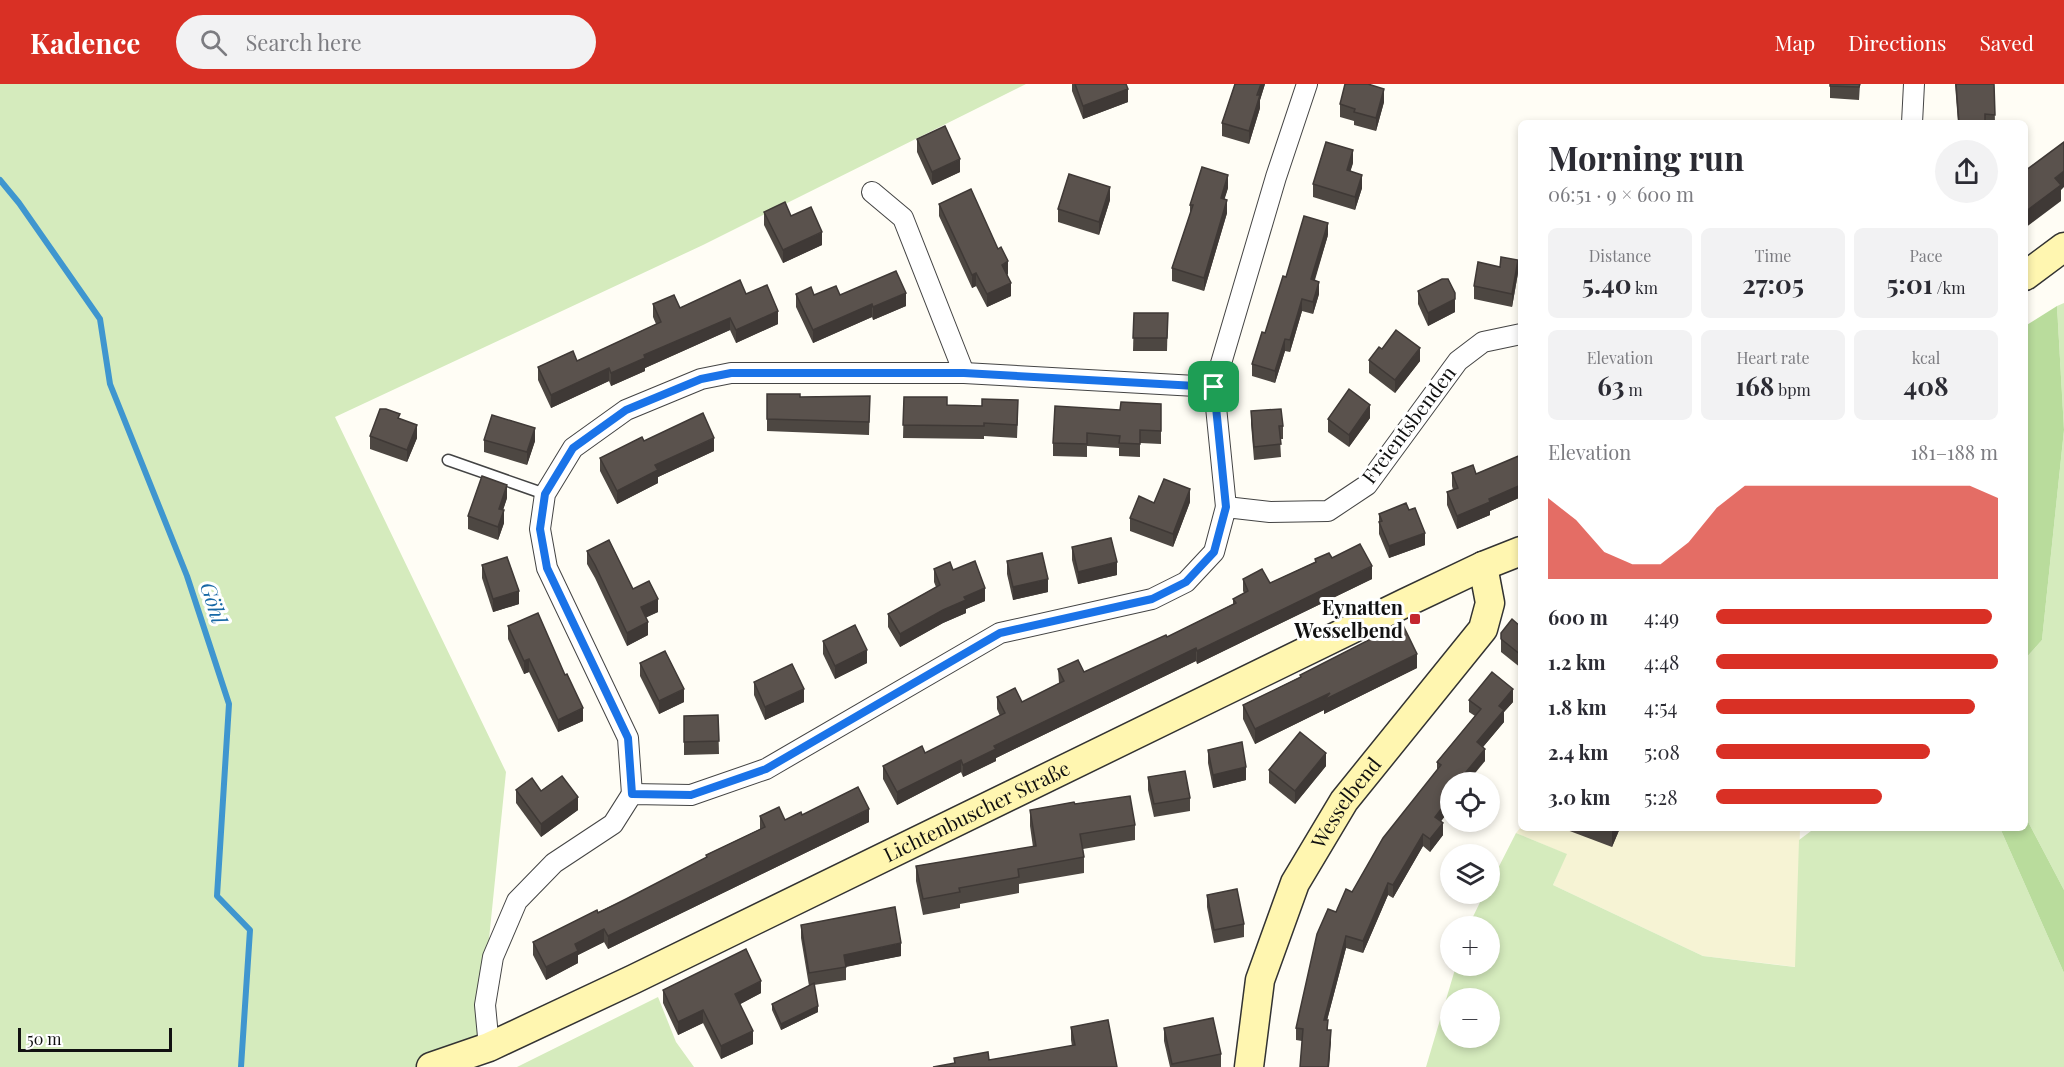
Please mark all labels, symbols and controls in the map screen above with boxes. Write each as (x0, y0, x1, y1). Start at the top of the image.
search box (176, 15, 596, 69)
text: Kadence (30, 24, 140, 61)
icon: search (197, 26, 230, 59)
text: Search here (245, 27, 362, 57)
text: Map (1774, 28, 1815, 56)
text: Directions (1848, 28, 1946, 56)
text: Saved (1979, 28, 2034, 56)
text: Morning run (1548, 135, 1744, 179)
button: share (1935, 140, 1998, 203)
text: 06:51 · 9 × 600 m (1548, 180, 1694, 207)
text: Distance (1589, 245, 1651, 266)
text: Time (1755, 245, 1791, 266)
text: Pace (1909, 245, 1943, 266)
text: 5.40 (1582, 266, 1631, 301)
text: 27:05 (1742, 266, 1804, 301)
text: 5:01 (1886, 266, 1933, 301)
text: km (1631, 277, 1658, 298)
text: /km (1933, 277, 1966, 298)
text: Elevation (1587, 347, 1653, 368)
text: Heart rate (1736, 347, 1810, 368)
text: kcal (1912, 347, 1940, 368)
street label: Freientsbenden (1355, 360, 1461, 489)
pin (1188, 361, 1239, 412)
text: 63 (1597, 368, 1625, 403)
text: 168 (1735, 368, 1774, 403)
text: 408 (1903, 368, 1949, 403)
icon: arrive (1197, 370, 1230, 403)
text: m (1625, 379, 1643, 400)
text: bpm (1774, 379, 1811, 400)
text: Elevation (1548, 438, 1631, 465)
text: 181–188 m (1911, 438, 1998, 465)
water label: Göhl (195, 578, 235, 628)
place label: Eynatten Wesselbend (1293, 593, 1404, 643)
text: 600 m (1548, 603, 1608, 630)
text: 4:49 (1644, 603, 1679, 630)
marker: Eynatten Wesselbend (1408, 612, 1422, 626)
text: 1.2 km (1548, 648, 1606, 675)
text: 4:48 (1644, 648, 1679, 675)
text: 1.8 km (1548, 693, 1607, 720)
text: 4:54 (1644, 693, 1677, 720)
text: 2.4 km (1548, 738, 1608, 765)
text: 5:08 (1644, 738, 1680, 765)
street label: Wesselbend (1303, 750, 1387, 854)
street label: Lichtenbuscher Straße (879, 754, 1074, 867)
map controls (1440, 772, 1500, 1048)
button: locate (1440, 772, 1500, 832)
text: 3.0 km (1548, 783, 1610, 810)
text: 5:28 (1644, 783, 1678, 810)
button: layers (1440, 844, 1500, 904)
button: + (1440, 916, 1500, 976)
button: − (1440, 988, 1500, 1048)
scale bar (18, 1025, 172, 1052)
text: 50 m (27, 1028, 61, 1049)

